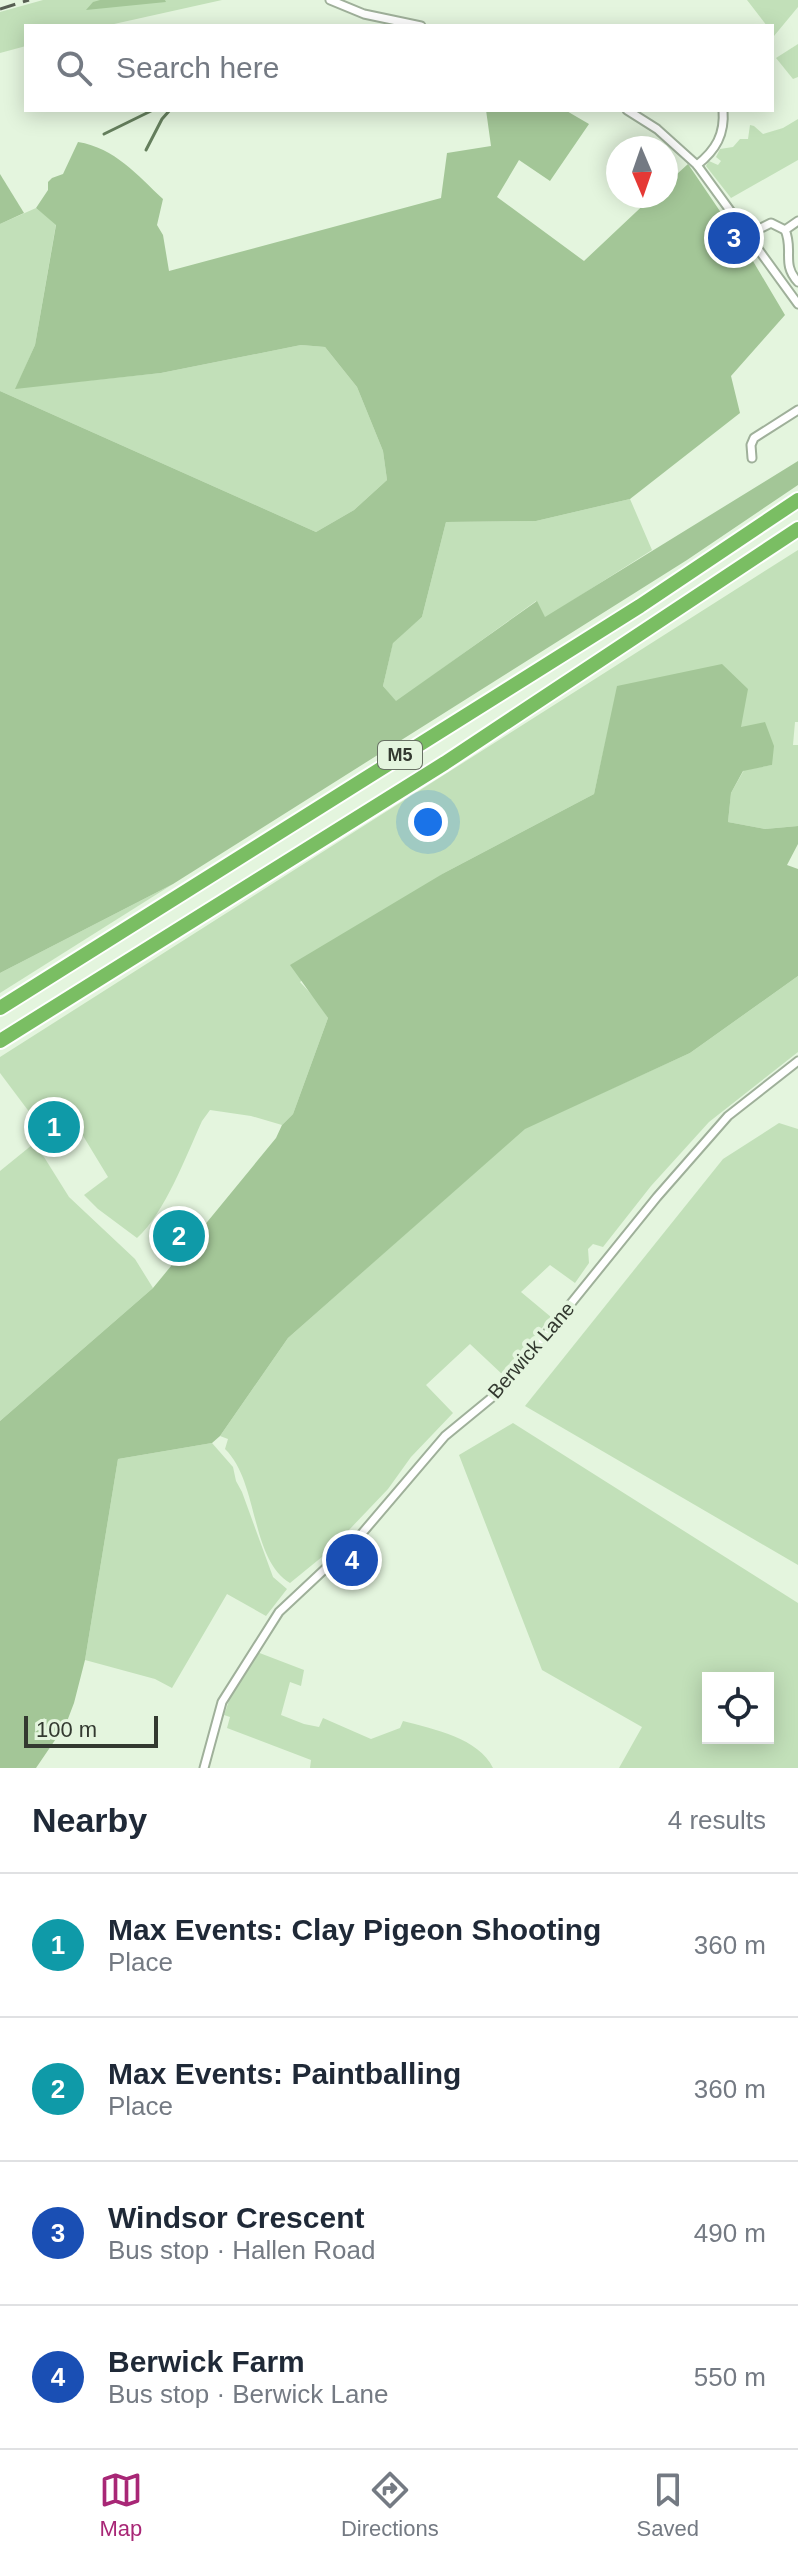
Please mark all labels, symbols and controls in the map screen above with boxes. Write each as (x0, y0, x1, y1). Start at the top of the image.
search box (24, 24, 774, 112)
icon: search (52, 46, 96, 90)
text: Search here (116, 51, 279, 84)
north arrow (606, 136, 678, 208)
pin: 3 (708, 208, 760, 268)
road number: M5 (378, 741, 422, 769)
your location (408, 802, 448, 842)
pin: 1 (28, 1097, 80, 1157)
pin: 2 (153, 1206, 205, 1266)
street label: Berwick Lane (483, 1297, 579, 1403)
pin: 4 (326, 1530, 378, 1590)
map controls (702, 1672, 774, 1744)
button: locate (702, 1672, 774, 1744)
scale bar (24, 1712, 158, 1748)
text: 100 m (36, 1717, 97, 1742)
text: Nearby (32, 1801, 147, 1839)
text: 4 results (668, 1805, 766, 1835)
text: Max Events: Clay Pigeon Shooting (108, 1913, 601, 1946)
text: 1 (51, 1930, 65, 1960)
text: 360 m (694, 1930, 766, 1960)
text: Place (108, 1947, 173, 1977)
text: Max Events: Paintballing (108, 2057, 461, 2090)
text: 2 (51, 2074, 65, 2104)
text: 360 m (694, 2074, 766, 2104)
text: Place (108, 2091, 173, 2121)
text: Windsor Crescent (108, 2201, 364, 2234)
text: 3 (51, 2218, 65, 2248)
text: 490 m (694, 2218, 766, 2248)
text: Bus stop · Hallen Road (108, 2235, 375, 2265)
text: Berwick Farm (108, 2345, 305, 2378)
text: 4 (51, 2362, 65, 2392)
text: 550 m (694, 2362, 766, 2392)
text: Bus stop · Berwick Lane (108, 2379, 388, 2409)
tab: Map (99, 2468, 143, 2542)
tab: Directions (341, 2468, 439, 2542)
tab: Saved (637, 2468, 699, 2542)

